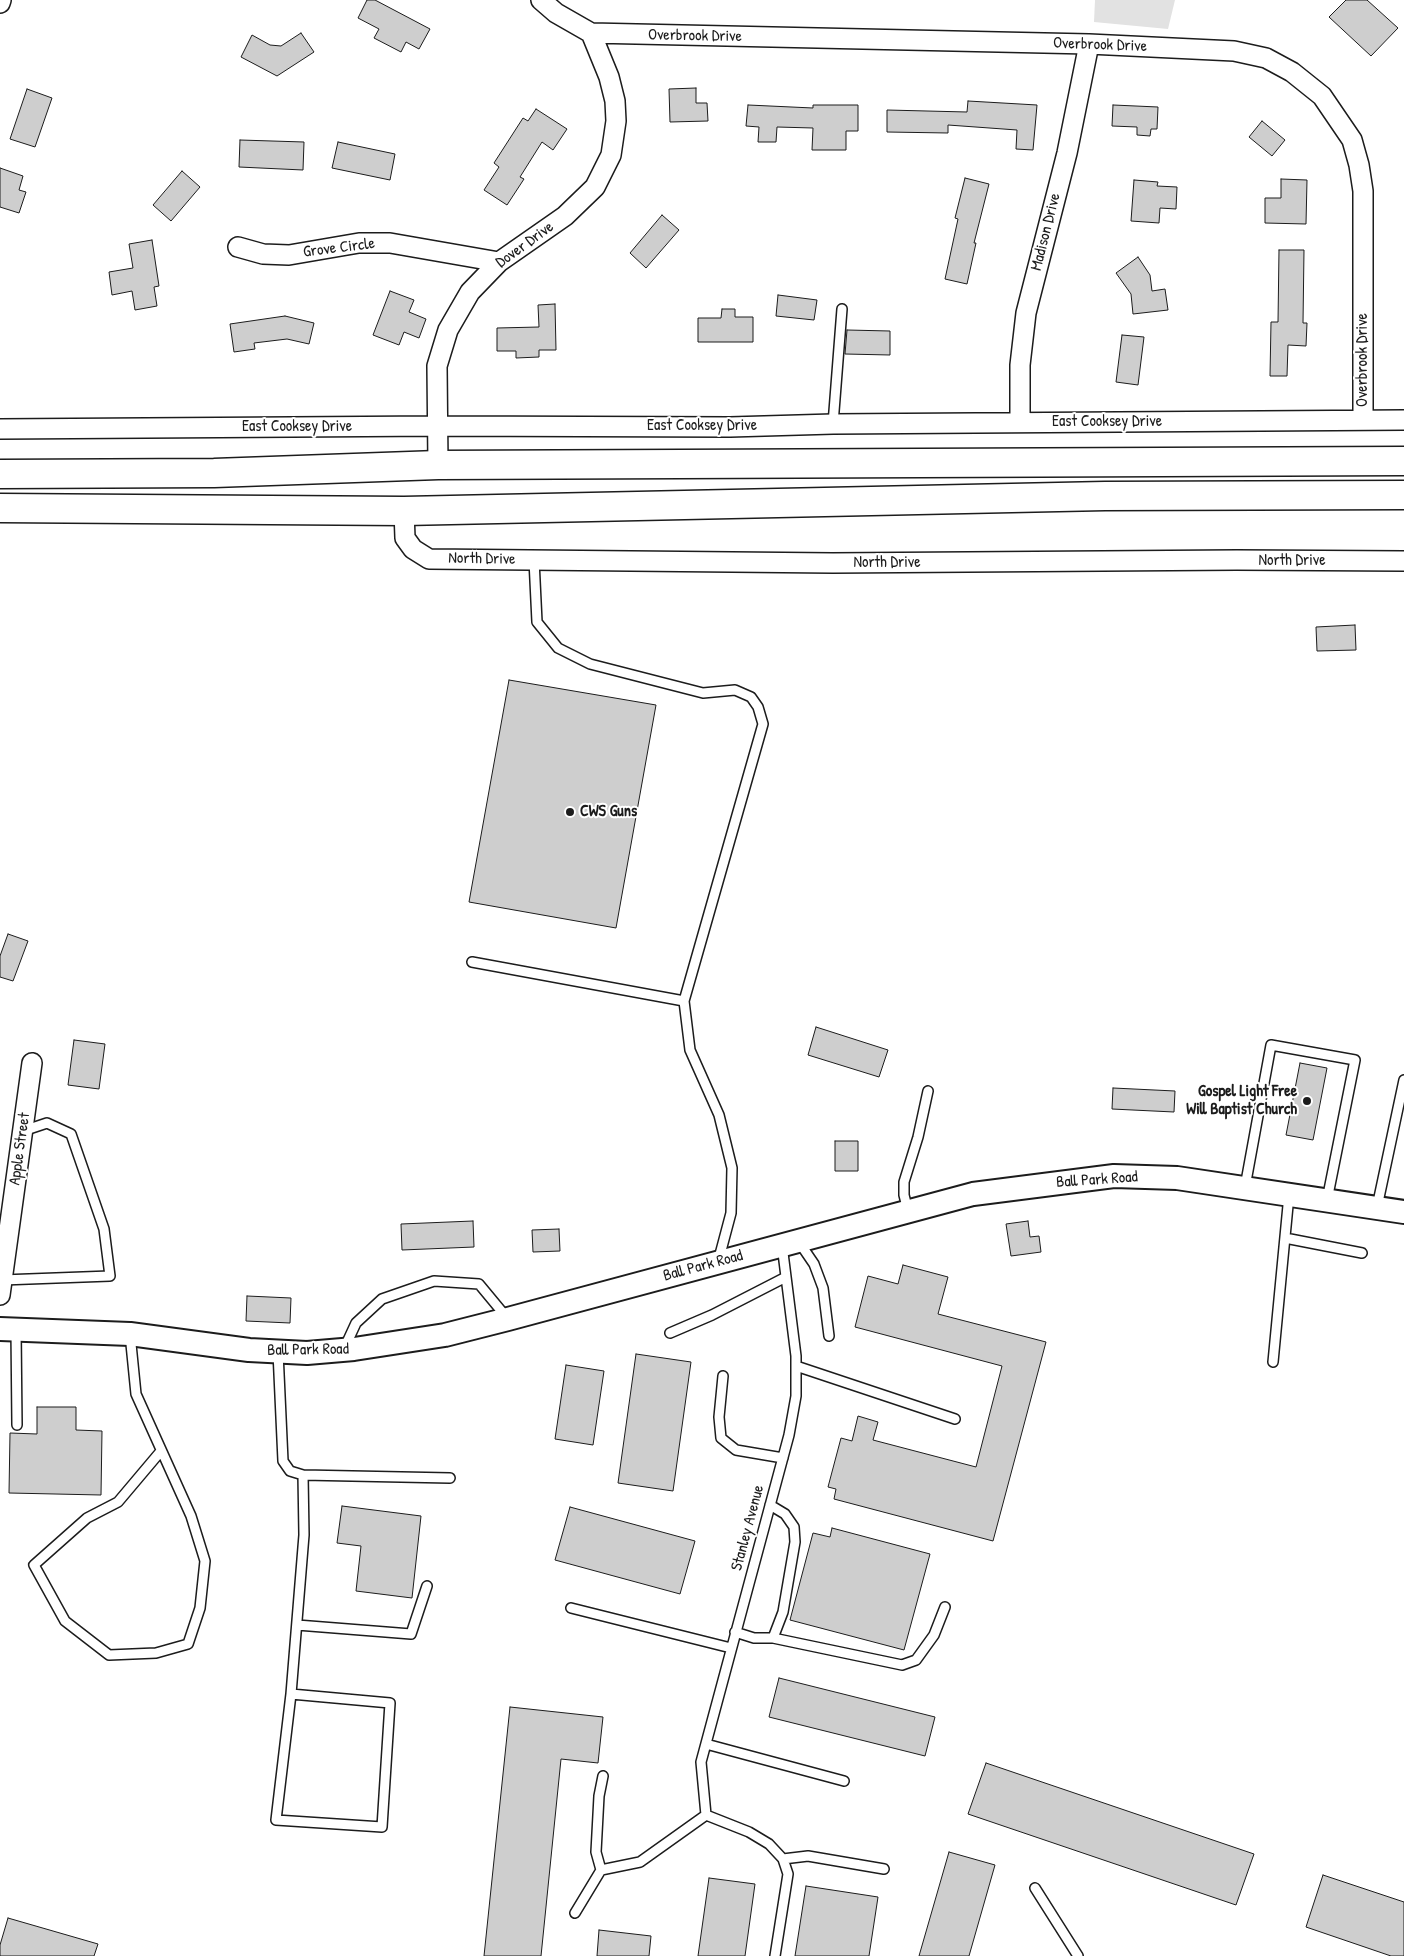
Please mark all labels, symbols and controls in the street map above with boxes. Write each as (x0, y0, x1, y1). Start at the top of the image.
street label: Overbrook Drive (648, 26, 742, 46)
street label: Overbrook Drive (1053, 34, 1147, 56)
street label: Madison Drive (1027, 191, 1065, 273)
street label: Dover Drive (492, 218, 558, 272)
street label: Grove Circle (302, 234, 376, 262)
street label: Overbrook Drive (1353, 313, 1373, 407)
street label: East Cooksey Drive (1052, 412, 1162, 432)
street label: East Cooksey Drive (647, 416, 757, 436)
street label: East Cooksey Drive (242, 417, 352, 437)
street label: North Drive (448, 549, 516, 569)
street label: North Drive (1258, 551, 1326, 571)
street label: North Drive (853, 553, 921, 573)
place label: CWS Guns (580, 802, 637, 822)
marker: CWS Guns (564, 806, 576, 818)
place label: Gospel Light Free Will Baptist Church (1186, 1082, 1297, 1120)
marker: Gospel Light Free Will Baptist Church (1301, 1095, 1313, 1107)
street label: Apple Street (5, 1111, 35, 1187)
street label: Ball Park Road (1056, 1168, 1138, 1192)
street label: Ball Park Road (661, 1246, 745, 1286)
street label: Ball Park Road (267, 1340, 349, 1360)
street label: Stanley Avenue (727, 1483, 769, 1573)

